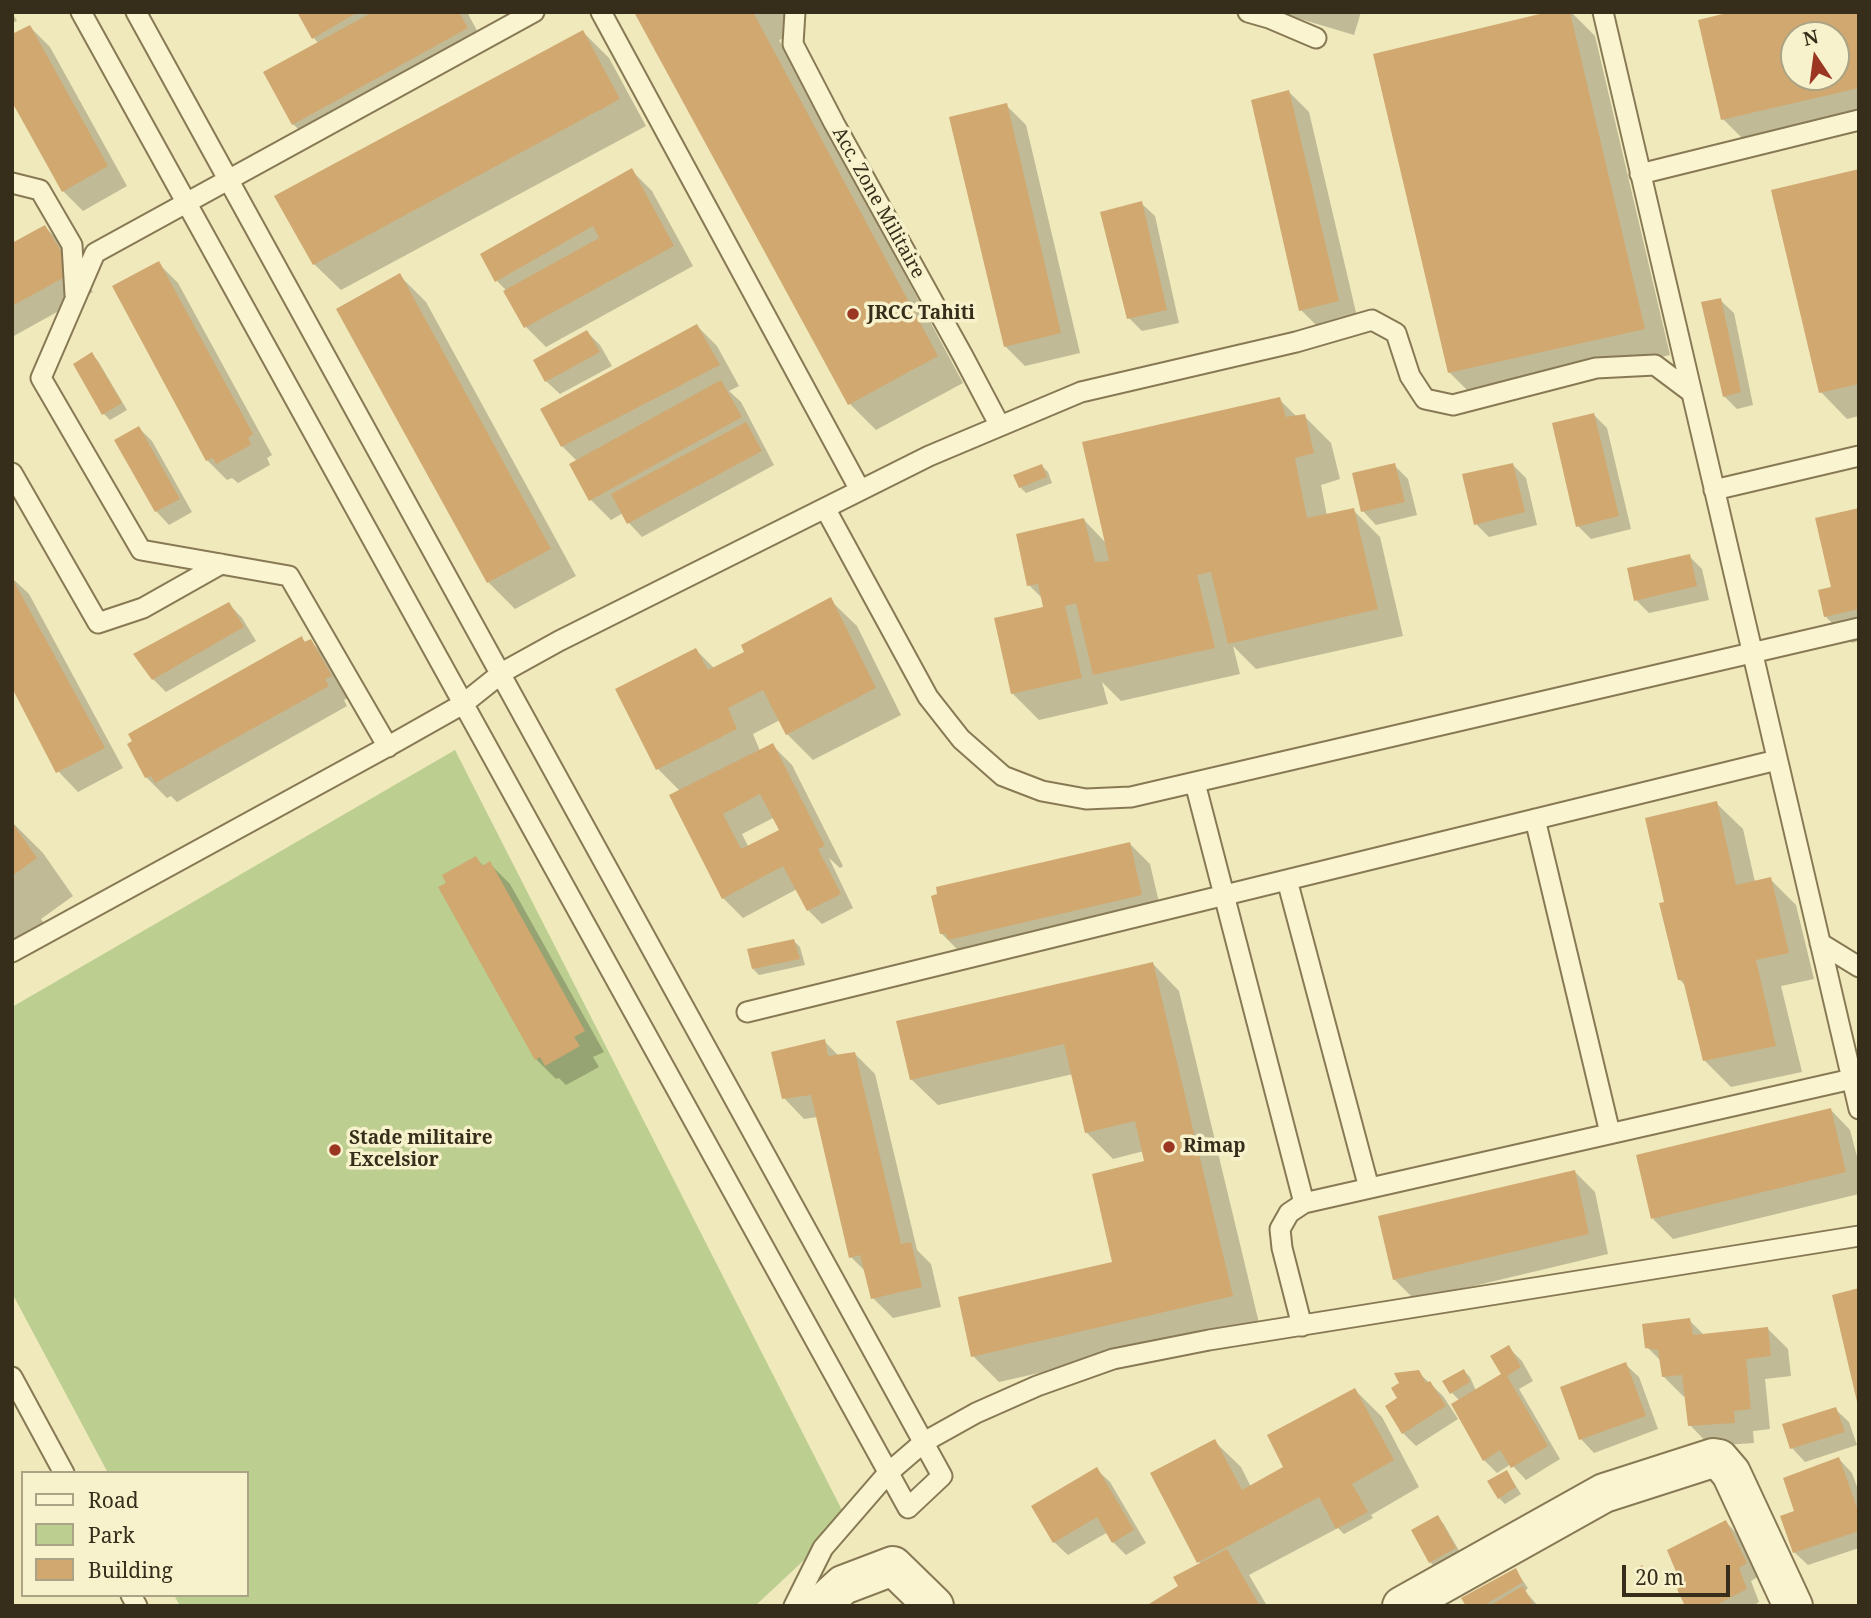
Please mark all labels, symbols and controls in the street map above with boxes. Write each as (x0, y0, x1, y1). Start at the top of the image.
north arrow (1780, 21, 1850, 91)
text: N (1800, 23, 1821, 52)
street label: Acc. Zone Militaire (827, 123, 929, 283)
place label: JRCC Tahiti (867, 303, 975, 325)
marker: JRCC Tahiti (845, 306, 861, 322)
place label: Stade militaire Excelsior (349, 1128, 493, 1172)
place label: Rimap (1183, 1136, 1246, 1158)
marker: Rimap (1161, 1139, 1177, 1155)
marker: Stade militaire Excelsior (327, 1142, 343, 1158)
legend (21, 1471, 248, 1597)
text: Road (88, 1486, 139, 1514)
text: Park (88, 1521, 135, 1549)
scale bar (1626, 1552, 1734, 1596)
text: Building (88, 1556, 173, 1584)
text: 20 m (1635, 1563, 1684, 1591)

